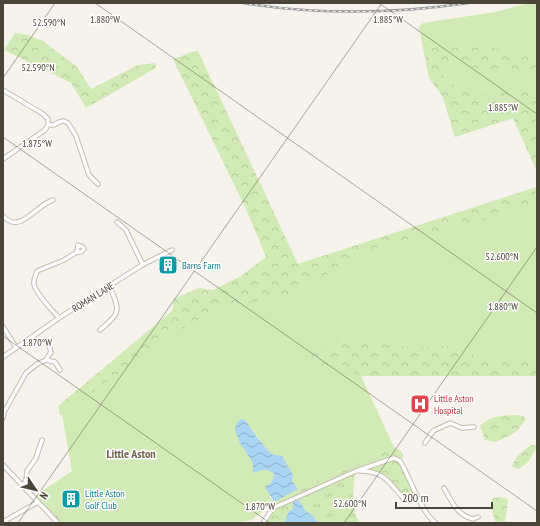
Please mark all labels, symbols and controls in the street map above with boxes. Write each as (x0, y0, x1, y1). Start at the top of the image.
text: 1.880°W (90, 13, 120, 26)
text: 1.885°W (373, 13, 403, 26)
text: 52.590°N (32, 16, 66, 29)
text: 52.590°N (21, 61, 55, 74)
text: 1.885°W (488, 101, 518, 114)
text: 1.875°W (22, 137, 52, 150)
text: 52.600°N (485, 250, 519, 263)
building icon: Barns Farm (157, 254, 179, 276)
place label: Barns Farm (182, 259, 221, 272)
street label: ROMAN LANE (70, 279, 116, 315)
text: 1.880°W (488, 300, 518, 313)
text: 1.870°W (22, 336, 52, 349)
place label: Little Aston Hospital (434, 392, 474, 417)
hospital icon: Little Aston Hospital (409, 393, 431, 415)
district label: Little Aston (106, 446, 156, 461)
north arrow (16, 470, 56, 510)
scale bar (396, 484, 492, 510)
place label: Little Aston Golf Club (85, 487, 125, 512)
building icon: Little Aston Golf Club (60, 488, 82, 510)
text: N (37, 489, 52, 502)
text: 200 m (402, 490, 429, 505)
text: 52.600°N (333, 497, 367, 510)
text: 1.870°W (245, 500, 275, 513)

